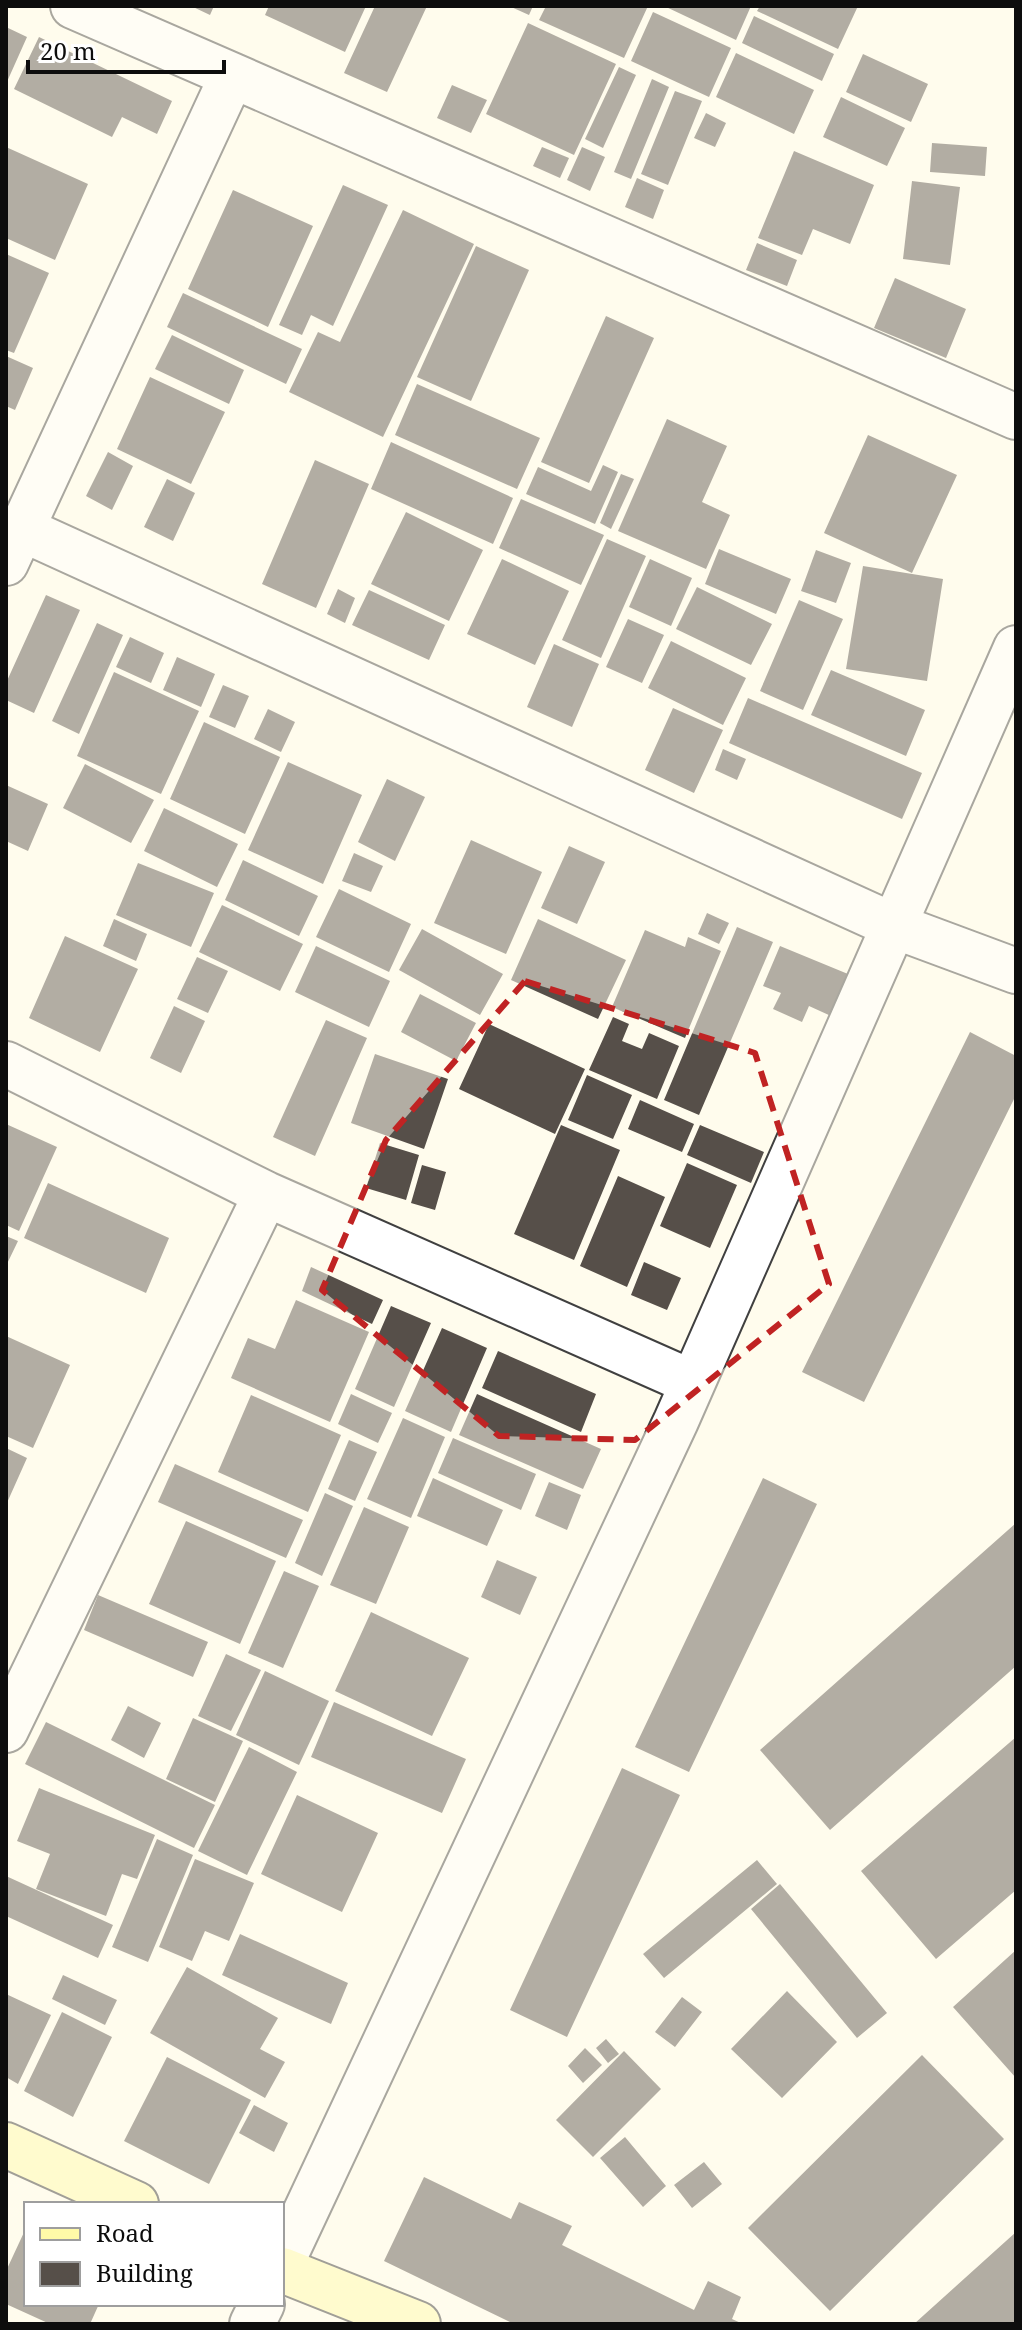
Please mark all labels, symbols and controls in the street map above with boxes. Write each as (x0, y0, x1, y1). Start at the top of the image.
scale bar (28, 24, 224, 74)
text: 20 m (40, 34, 96, 67)
legend (24, 2202, 284, 2306)
text: Road (96, 2216, 154, 2249)
text: Building (96, 2256, 193, 2289)

